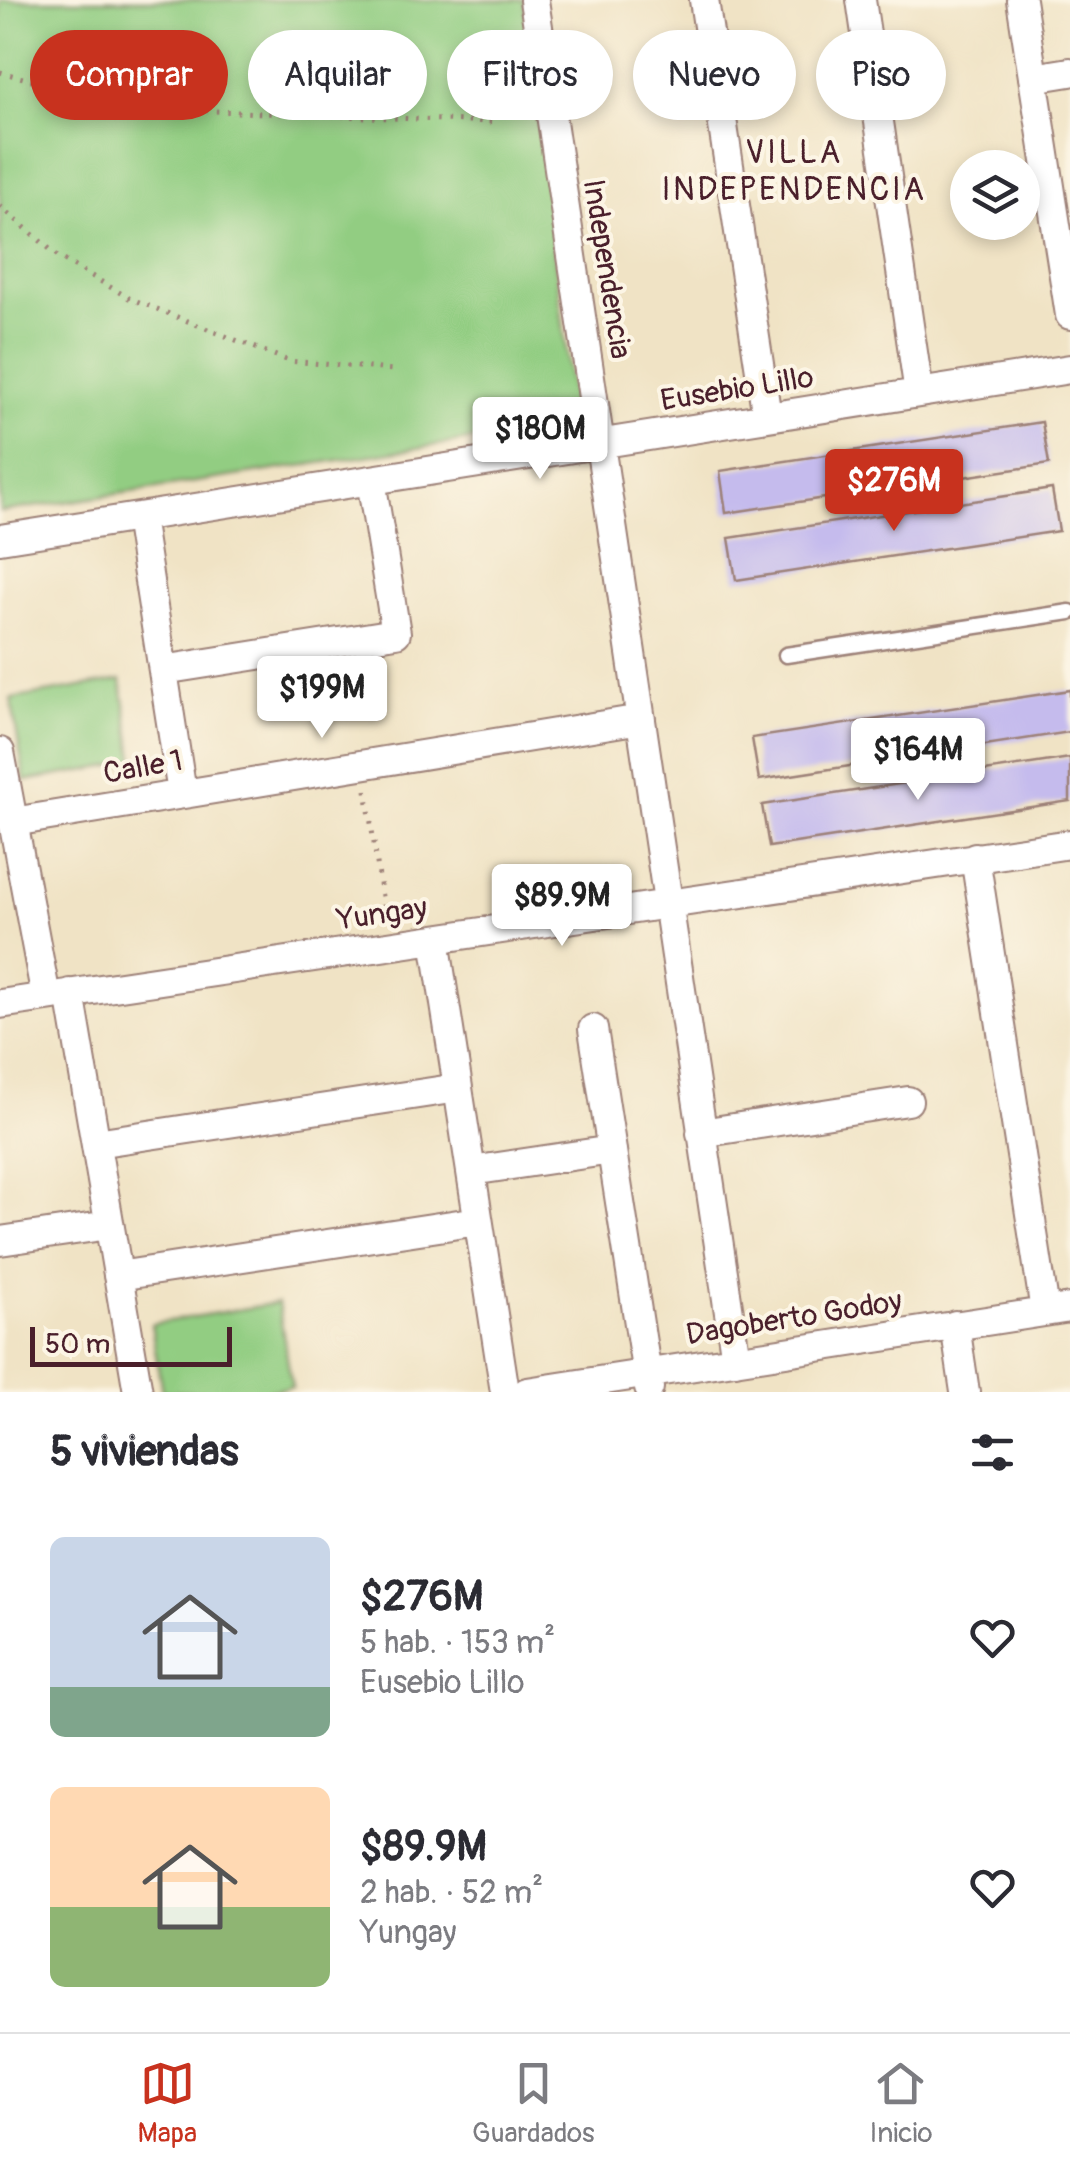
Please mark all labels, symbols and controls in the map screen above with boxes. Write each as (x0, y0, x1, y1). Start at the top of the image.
chip: Comprar (30, 30, 228, 120)
chip: Alquilar (248, 30, 427, 120)
chip: Filtros (447, 30, 613, 120)
chip: Nuevo (633, 30, 796, 120)
chip: Piso (816, 30, 946, 120)
district label: VILLA INDEPENDENCIA (662, 133, 926, 210)
map controls (950, 150, 1040, 240)
button: layers (950, 150, 1040, 240)
street label: Independencia (575, 177, 639, 361)
street label: Eusebio Lillo (658, 359, 816, 419)
pin: $180M (470, 397, 610, 482)
text: $180M (495, 409, 585, 449)
pin: $276M (824, 449, 964, 534)
text: $276M (847, 461, 941, 501)
pin: $199M (252, 656, 392, 741)
text: $199M (279, 668, 365, 708)
pin: $164M (848, 718, 988, 803)
text: $164M (873, 730, 963, 770)
street label: Calle 1 (101, 742, 185, 792)
pin: $89.9M (481, 864, 643, 949)
text: $89.9M (514, 876, 610, 916)
street label: Yungay (334, 889, 430, 939)
street label: Dagoberto Godoy (683, 1283, 905, 1353)
scale bar (30, 1322, 232, 1366)
text: 50 m (45, 1327, 110, 1362)
icon: filters (965, 1425, 1020, 1480)
text: 5 viviendas (50, 1426, 238, 1478)
text: $276M (360, 1571, 483, 1623)
icon: home (130, 1577, 250, 1697)
icon: heart (965, 1610, 1020, 1665)
text: 5 hab. · 153 m² (360, 1623, 555, 1663)
text: Eusebio Lillo (360, 1663, 525, 1703)
text: $89.9M (360, 1821, 487, 1873)
icon: home (130, 1827, 250, 1947)
icon: heart (965, 1860, 1020, 1915)
text: 2 hab. · 52 m² (360, 1873, 543, 1913)
text: Yungay (360, 1913, 456, 1953)
tab: Mapa (138, 2056, 197, 2151)
tab: Guardados (472, 2056, 594, 2151)
tab: Inicio (869, 2056, 932, 2151)

